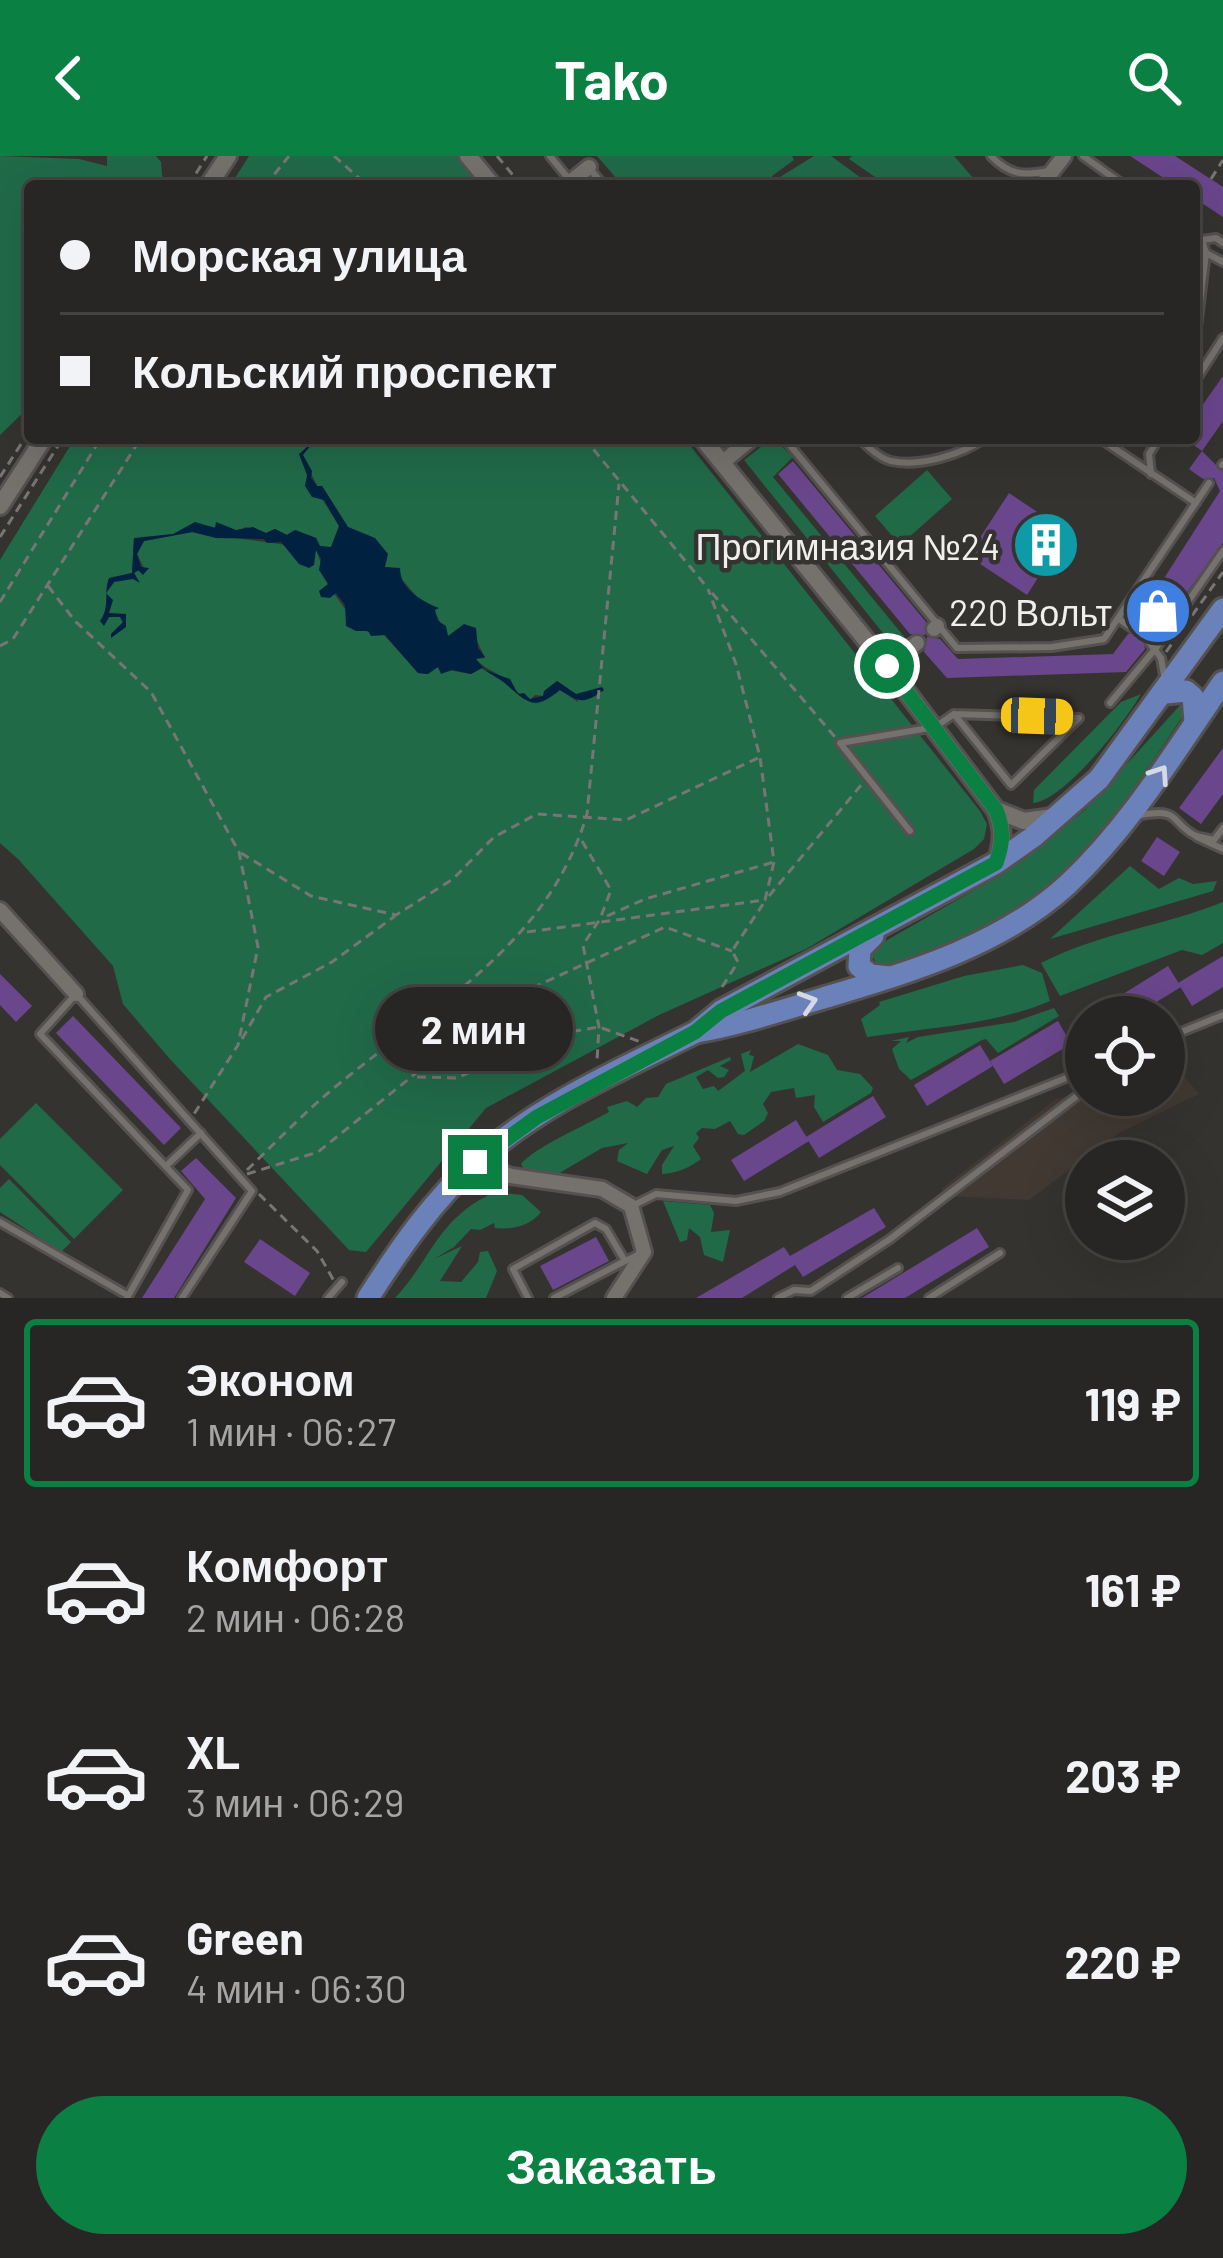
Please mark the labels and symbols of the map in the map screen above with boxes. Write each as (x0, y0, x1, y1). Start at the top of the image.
building icon: Прогимназия №24 (1011, 510, 1081, 580)
place label: Прогимназия №24 (696, 524, 1000, 568)
shop icon: 220 Вольт (1123, 576, 1193, 646)
place label: 220 Вольт (949, 590, 1112, 633)
route start (860, 639, 914, 693)
car (1000, 697, 1074, 735)
one-way arrow (1146, 765, 1168, 787)
callout: 2 мин (376, 988, 574, 1072)
one-way arrow (797, 991, 818, 1016)
route end (448, 1135, 502, 1189)

